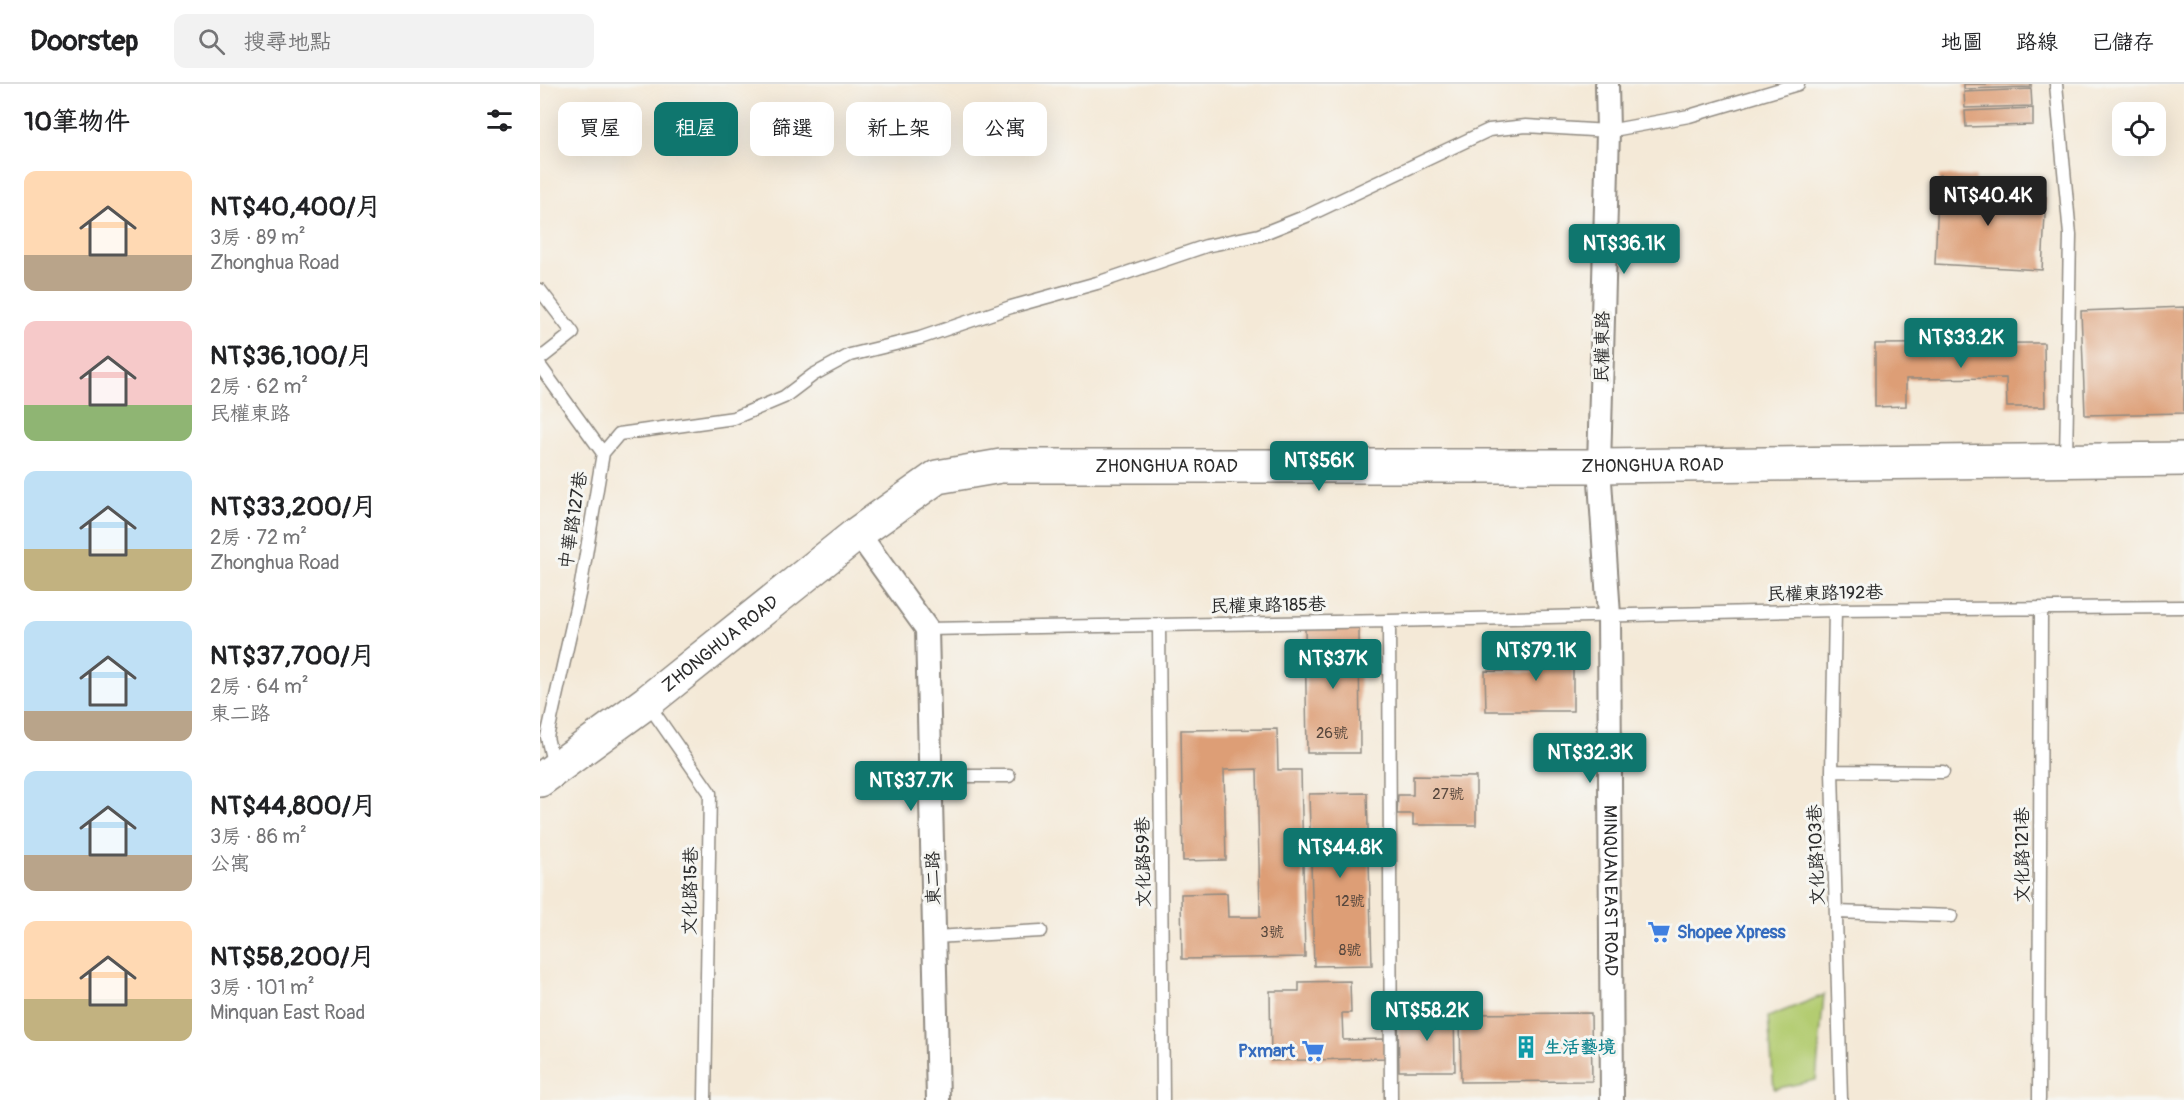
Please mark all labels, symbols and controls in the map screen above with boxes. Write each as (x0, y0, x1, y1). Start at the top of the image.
search box (174, 14, 594, 68)
text: Doorstep (30, 24, 138, 59)
icon: search (195, 25, 228, 58)
text: 搜尋地點 (243, 28, 331, 56)
text: 地圖 (1941, 29, 1983, 56)
text: 路線 (2016, 29, 2058, 56)
text: 已儲存 (2091, 29, 2154, 56)
chip: 買屋 (558, 102, 642, 156)
chip: 租屋 (654, 102, 738, 156)
chip: 篩選 (750, 102, 834, 156)
chip: 新上架 (846, 102, 951, 156)
chip: 公寓 (963, 102, 1047, 156)
map controls (2112, 102, 2166, 156)
button: locate (2112, 102, 2166, 156)
icon: filters (483, 104, 516, 137)
text: 10筆物件 (24, 106, 130, 138)
pin: NT$40.4K (1926, 176, 2050, 227)
text: NT$40.4K (1944, 183, 2032, 208)
text: NT$40,400/月 (210, 191, 381, 223)
icon: home (72, 195, 144, 267)
pin: NT$36.1K (1562, 224, 1686, 275)
text: 3房 · 89 m² (210, 225, 306, 250)
text: NT$36.1K (1583, 231, 1665, 256)
text: Zhonghua Road (210, 250, 340, 275)
street label: 民權東路 (1590, 311, 1615, 383)
pin: NT$33.2K (1899, 318, 2023, 369)
text: NT$33.2K (1918, 325, 2004, 350)
text: NT$36,100/月 (210, 340, 373, 372)
icon: home (72, 345, 144, 417)
text: 2房 · 62 m² (210, 374, 308, 399)
text: 民權東路 (210, 401, 290, 426)
pin: NT$56K (1270, 441, 1368, 492)
text: NT$56K (1284, 448, 1354, 473)
street label: ZHONGHUA ROAD (1581, 454, 1724, 478)
street label: ZHONGHUA ROAD (1095, 455, 1238, 478)
street label: 中華路127巷 (554, 470, 593, 571)
text: NT$33,200/月 (210, 491, 377, 523)
icon: home (72, 495, 144, 567)
text: 2房 · 72 m² (210, 525, 307, 550)
text: Zhonghua Road (210, 550, 340, 575)
street label: 民權東路192巷 (1767, 581, 1883, 606)
street label: ZHONGHUA ROAD (657, 590, 783, 697)
street label: 民權東路185巷 (1210, 593, 1326, 618)
pin: NT$79.1K (1474, 631, 1598, 682)
text: NT$79.1K (1496, 638, 1576, 663)
pin: NT$37K (1284, 639, 1382, 690)
text: NT$37,700/月 (210, 640, 376, 672)
icon: home (72, 645, 144, 717)
text: NT$37K (1298, 646, 1368, 671)
text: 2房 · 64 m² (210, 674, 309, 699)
text: 東二路 (210, 701, 270, 726)
house number: 26號 (1316, 724, 1348, 743)
pin: NT$32.3K (1528, 733, 1652, 784)
text: NT$32.3K (1547, 740, 1633, 765)
pin: NT$37.7K (849, 761, 973, 812)
text: NT$37.7K (869, 768, 953, 793)
house number: 27號 (1432, 785, 1464, 804)
text: NT$44,800/月 (210, 790, 377, 822)
icon: home (72, 795, 144, 867)
street label: 文化路103巷 (1803, 804, 1830, 906)
street label: MINQUAN EAST ROAD (1598, 805, 1622, 976)
street label: 文化路121巷 (2011, 807, 2034, 903)
street label: 文化路59巷 (1131, 816, 1156, 908)
text: 3房 · 86 m² (210, 824, 307, 849)
pin: NT$44.8K (1278, 828, 1402, 879)
text: NT$44.8K (1297, 835, 1383, 860)
street label: 文化路15巷 (678, 846, 703, 936)
text: 公寓 (210, 851, 250, 876)
street label: 東二路 (922, 851, 945, 905)
house number: 12號 (1335, 892, 1365, 911)
supermarket icon: Shopee Xpress (1646, 919, 1672, 945)
place label: Shopee Xpress (1677, 921, 1787, 944)
house number: 3號 (1260, 923, 1284, 942)
text: NT$58,200/月 (210, 941, 375, 973)
house number: 8號 (1339, 941, 1361, 960)
icon: home (72, 945, 144, 1017)
text: 3房 · 101 m² (210, 975, 315, 1000)
pin: NT$58.2K (1365, 991, 1489, 1042)
text: NT$58.2K (1385, 998, 1469, 1023)
text: Minquan East Road (210, 1000, 365, 1025)
building icon: 生活藝境 (1513, 1034, 1539, 1060)
place label: 生活藝境 (1544, 1036, 1616, 1059)
supermarket icon: Pxmart (1300, 1038, 1326, 1064)
place label: Pxmart (1238, 1040, 1296, 1063)

